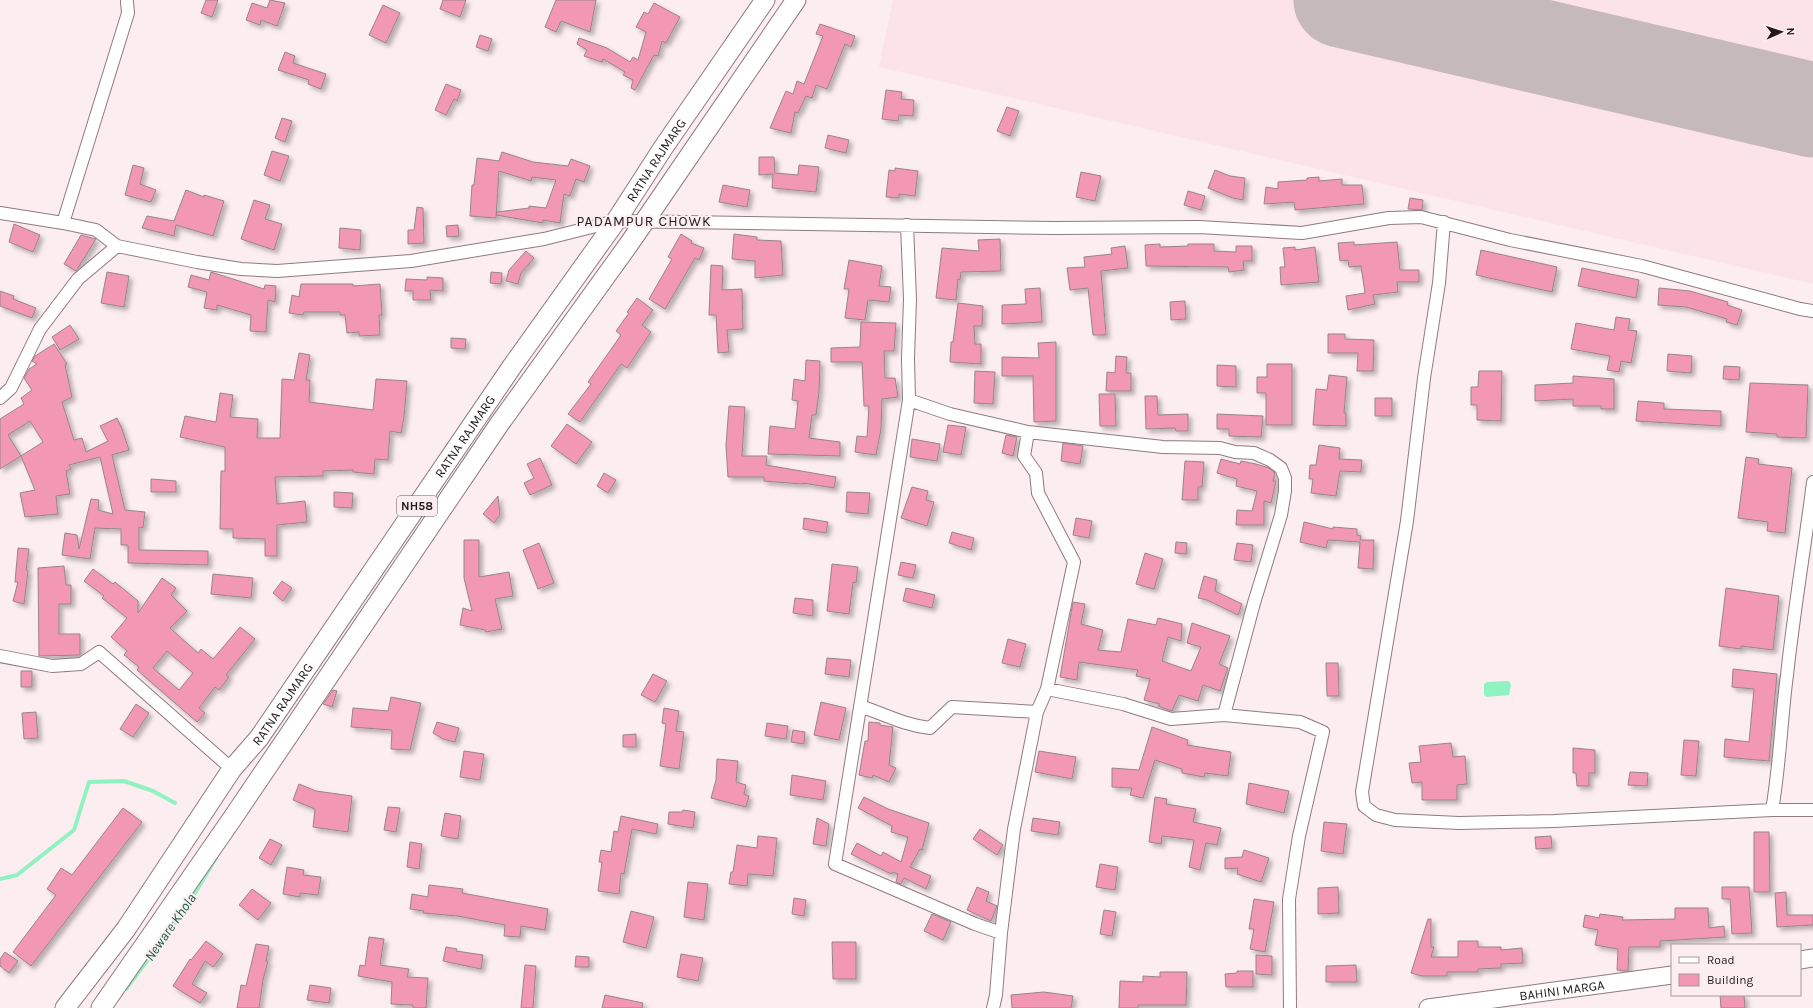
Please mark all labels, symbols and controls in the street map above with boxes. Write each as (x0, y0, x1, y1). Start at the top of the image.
north arrow (1761, 12, 1801, 52)
text: N (1784, 27, 1797, 36)
street label: RATNA RAJMARG (623, 116, 689, 205)
district label: PADAMPUR CHOWK (576, 213, 712, 230)
street label: RATNA RAJMARG (432, 392, 498, 481)
road number: NH58 (397, 496, 437, 516)
street label: RATNA RAJMARG (249, 660, 316, 749)
water label: Neware Khola (141, 890, 200, 964)
legend (1671, 944, 1801, 996)
text: Road (1707, 953, 1735, 967)
text: Building (1707, 973, 1754, 987)
street label: BAHINI MARGA (1518, 977, 1606, 1004)

